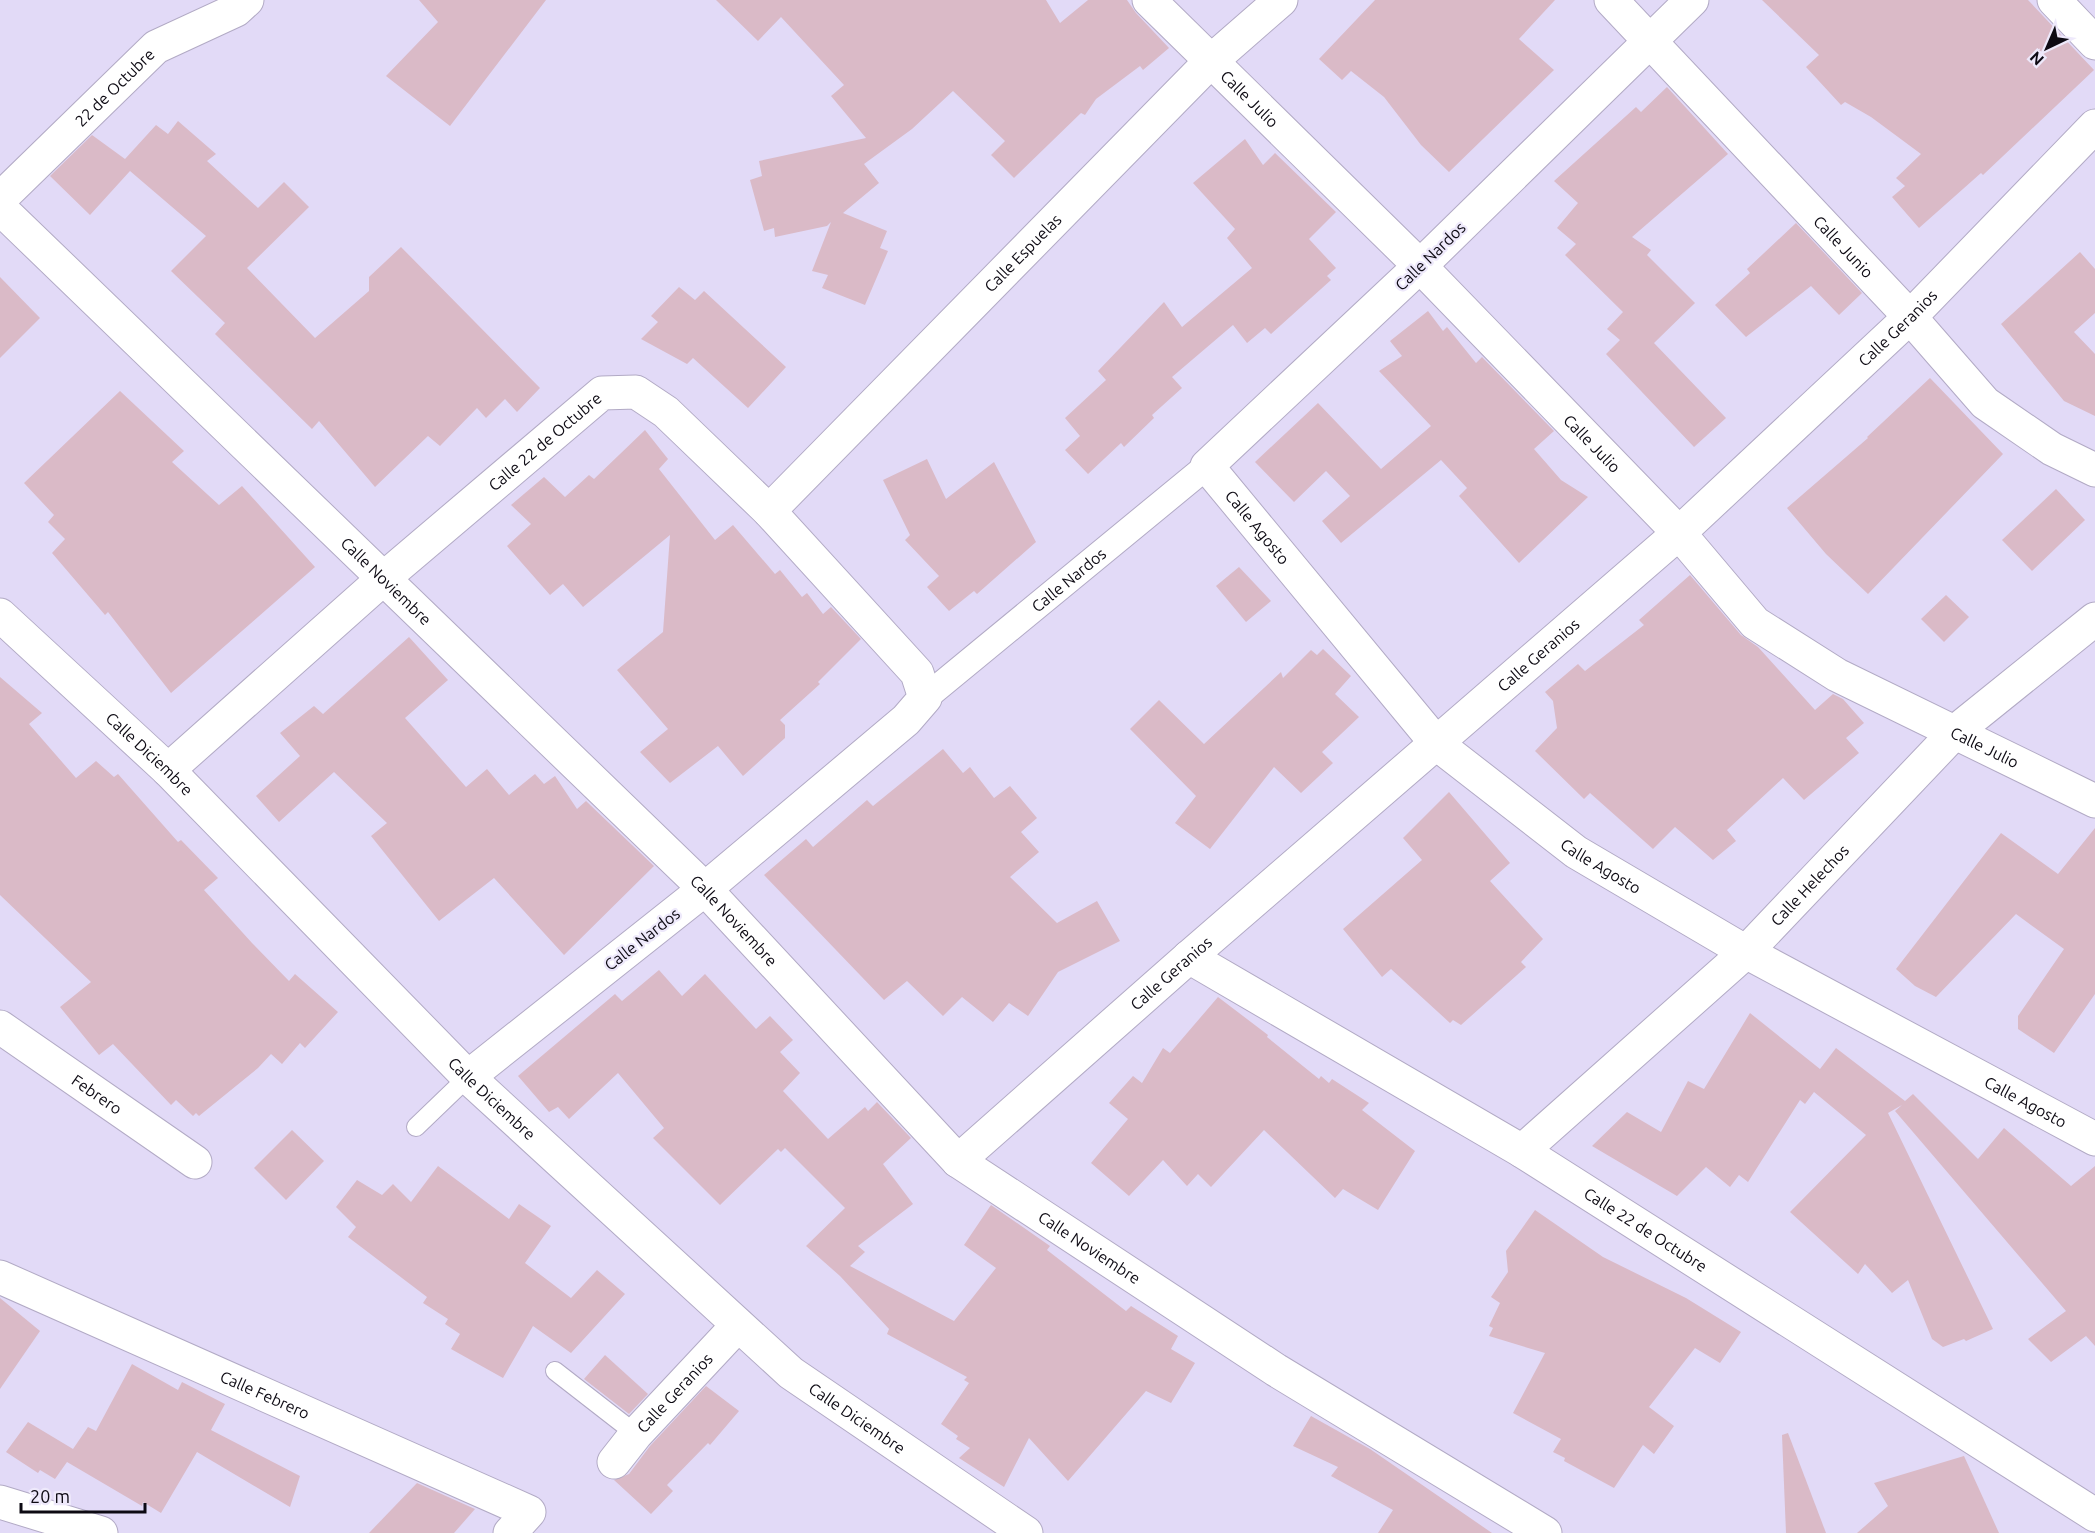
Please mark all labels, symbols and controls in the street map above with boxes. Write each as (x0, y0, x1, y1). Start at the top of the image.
north arrow (2017, 18, 2077, 78)
street label: 22 de Octubre (71, 45, 158, 130)
text: N (2026, 48, 2047, 69)
street label: Calle Julio (1217, 67, 1282, 131)
street label: Calle Espuelas (981, 210, 1065, 295)
street label: Calle Junio (1810, 212, 1877, 281)
street label: Calle Nardos (1391, 218, 1469, 294)
street label: Calle Geranios (1855, 286, 1941, 370)
street label: Calle 22 de Octubre (485, 389, 605, 494)
street label: Calle Julio (1560, 411, 1624, 476)
street label: Calle Agosto (1222, 487, 1293, 568)
street label: Calle Noviembre (337, 533, 435, 629)
street label: Calle Nardos (1028, 544, 1109, 616)
street label: Calle Geranios (1494, 615, 1583, 695)
street label: Calle Diciembre (103, 709, 197, 799)
street label: Calle Julio (1948, 723, 2022, 771)
street label: Calle Agosto (1557, 835, 1644, 897)
street label: Calle Helechos (1767, 841, 1852, 929)
street label: Calle Noviembre (687, 871, 781, 970)
street label: Calle Nardos (601, 904, 683, 974)
street label: Calle Geranios (1127, 933, 1215, 1014)
street label: Calle Diciembre (445, 1054, 539, 1143)
street label: Febrero (68, 1071, 126, 1118)
street label: Calle Agosto (1982, 1073, 2070, 1131)
street label: Calle 22 de Octubre (1581, 1184, 1711, 1275)
street label: Calle Noviembre (1035, 1207, 1144, 1287)
street label: Calle Geranios (633, 1349, 716, 1436)
street label: Calle Febrero (218, 1367, 313, 1422)
street label: Calle Diciembre (806, 1379, 909, 1457)
scale bar (21, 1476, 146, 1514)
text: 20 m (30, 1486, 70, 1506)

